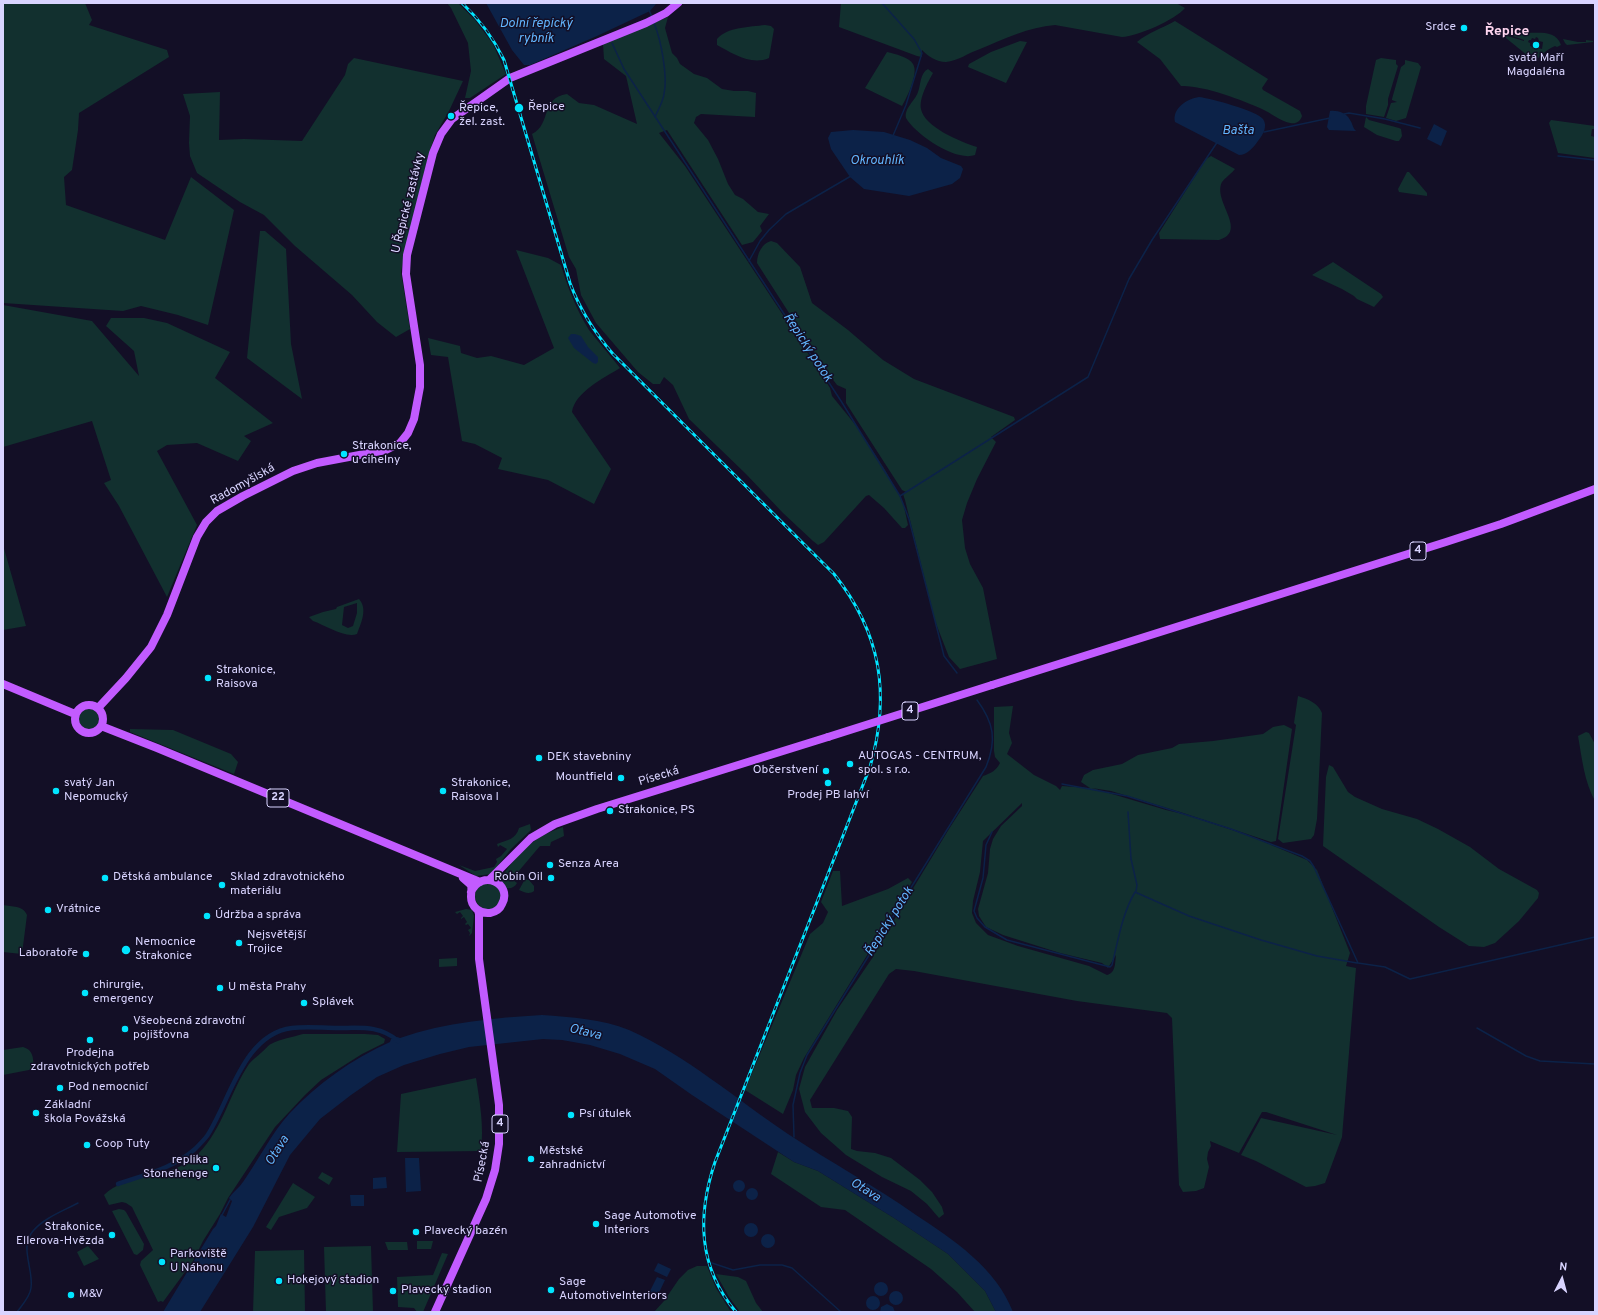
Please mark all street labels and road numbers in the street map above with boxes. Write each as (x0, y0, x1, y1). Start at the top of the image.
street label: U Řepické zastávky (389, 151, 429, 255)
street label: Radomyšlská (208, 461, 278, 509)
road number: 4 (1410, 542, 1426, 560)
road number: 4 (902, 702, 918, 720)
street label: Písecká (637, 764, 681, 790)
road number: 22 (267, 789, 289, 807)
road number: 4 (492, 1115, 508, 1133)
street label: Písecká (472, 1140, 494, 1184)

